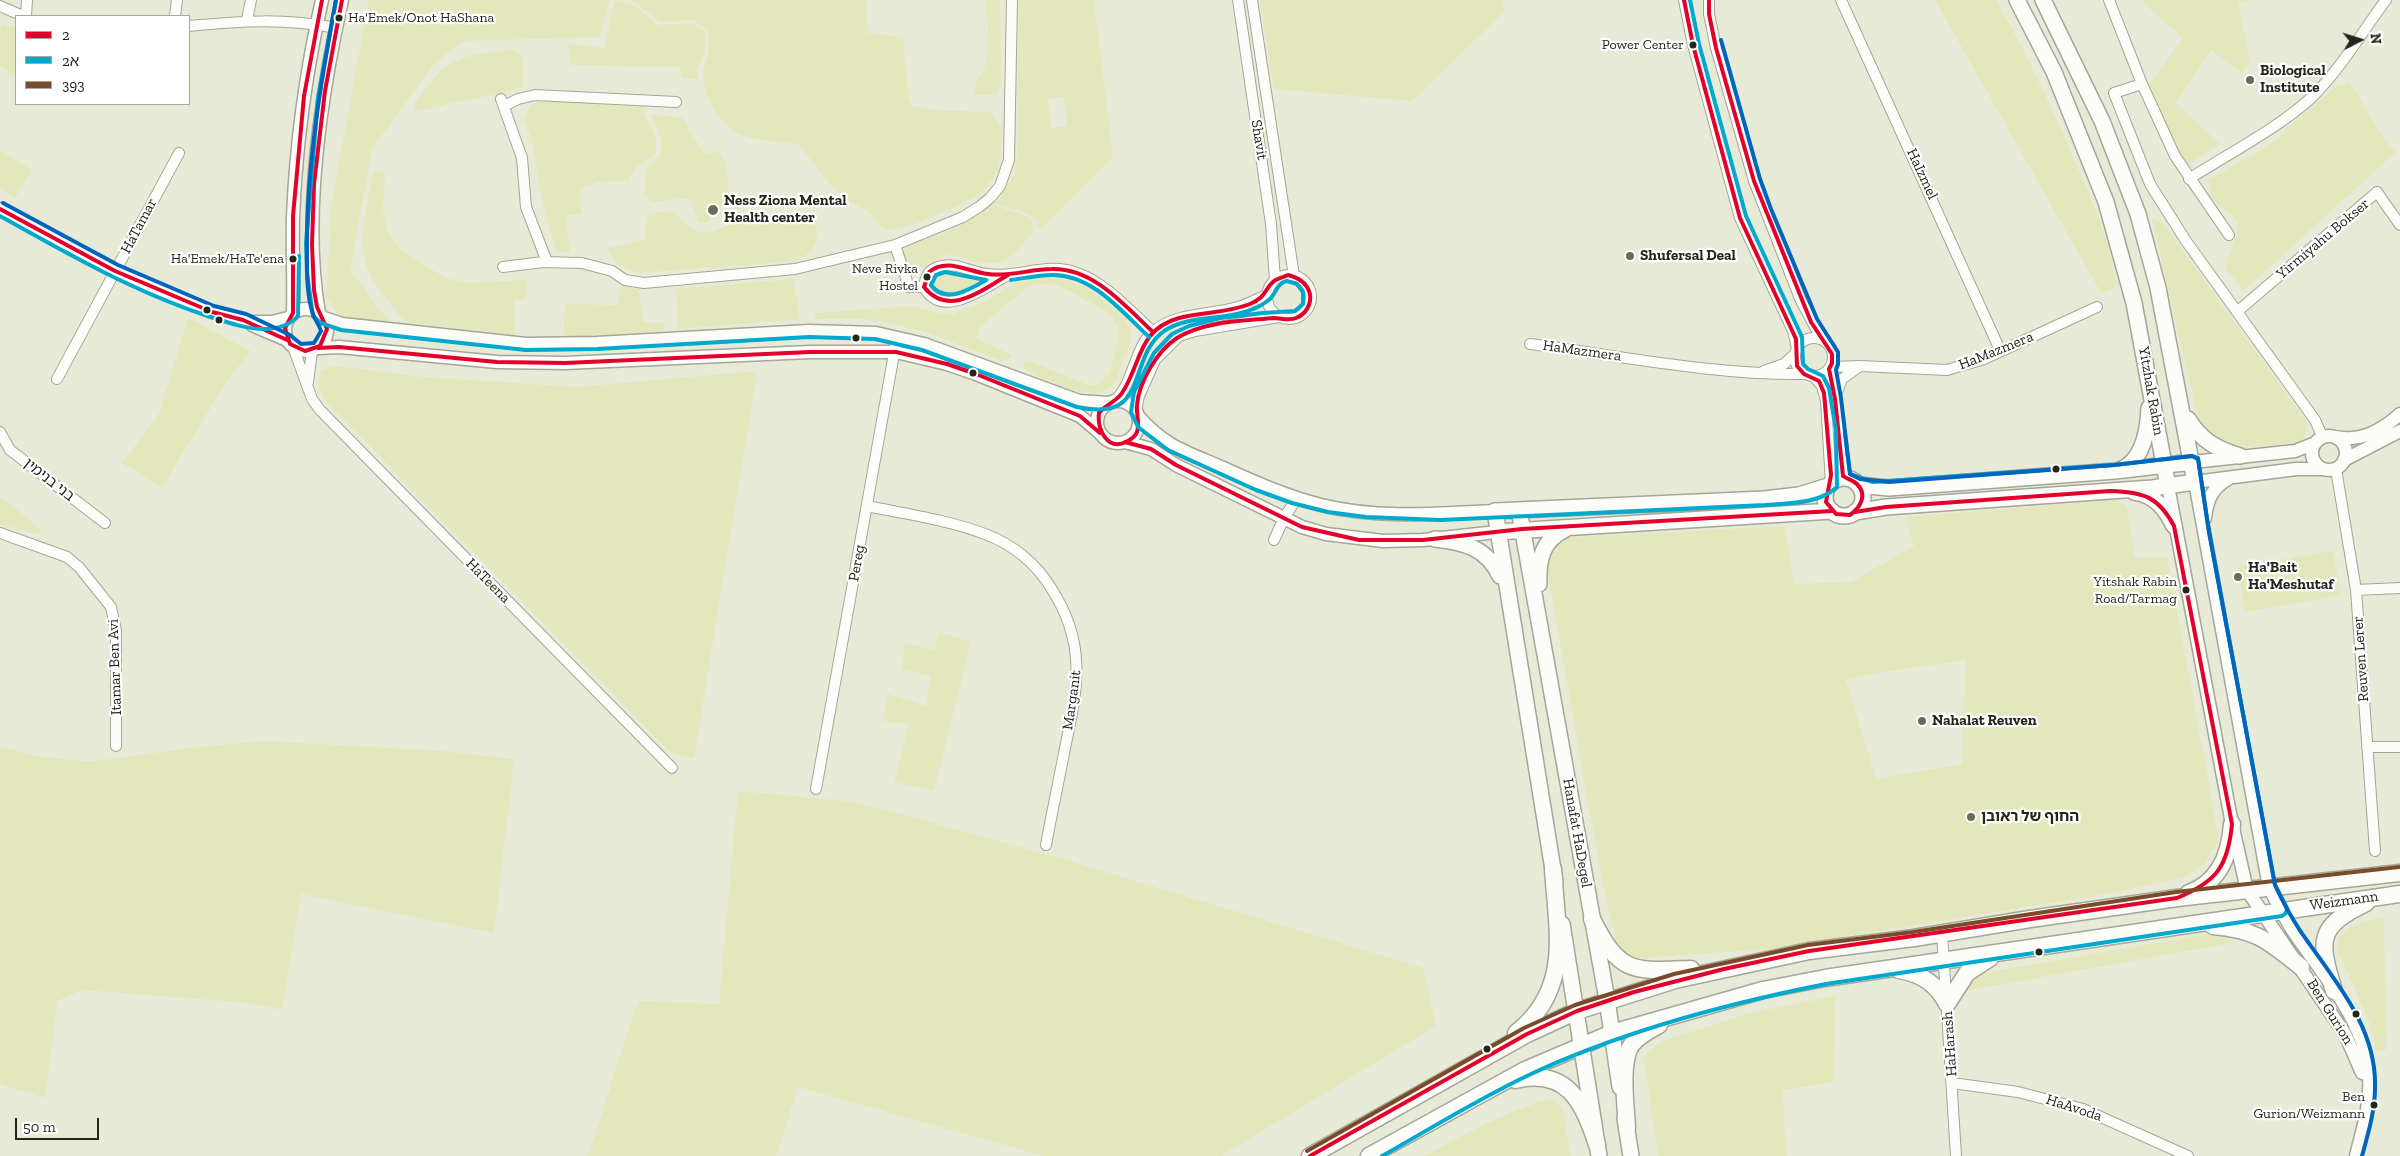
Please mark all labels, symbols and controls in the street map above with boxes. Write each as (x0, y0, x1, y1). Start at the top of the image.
place label: Ha'Emek/Onot HaShana (348, 10, 494, 26)
marker: Ha'Emek/Onot HaShana (334, 13, 344, 23)
legend (15, 15, 190, 105)
north arrow (2335, 15, 2385, 65)
text: 2 (62, 26, 70, 44)
text: N (2367, 33, 2384, 45)
place label: Power Center (1602, 37, 1684, 53)
marker: Power Center (1688, 40, 1698, 50)
text: 2א (62, 52, 79, 70)
place label: Biological Institute (2260, 62, 2326, 97)
marker: Biological Institute (2244, 74, 2256, 86)
text: 393 (62, 76, 85, 94)
street label: Shavit (1247, 118, 1271, 162)
street label: HaIzmel (1902, 146, 1942, 202)
place label: Ness Ziona Mental Health center (724, 192, 846, 227)
street label: HaTamar (117, 195, 161, 257)
street label: Yirmiyahu Bokser (2273, 195, 2373, 283)
marker: Ness Ziona Mental Health center (706, 203, 720, 217)
place label: Shufersal Deal (1640, 247, 1736, 265)
marker: Shufersal Deal (1624, 250, 1636, 262)
place label: Ha'Emek/HaTe'ena (171, 251, 284, 267)
marker: Ha'Emek/HaTe'ena (288, 254, 298, 264)
place label: Neve Rivka Hostel (852, 261, 918, 294)
marker: Neve Rivka Hostel (922, 272, 932, 282)
unlabelled marker (202, 305, 212, 315)
unlabelled marker (214, 315, 224, 325)
street label: HaMazmera (1956, 328, 2036, 374)
unlabelled marker (851, 333, 861, 343)
street label: HaMazmera (1542, 337, 1622, 365)
street label: Yitzhak Rabin (2134, 345, 2168, 437)
unlabelled marker (968, 368, 978, 378)
street label: בני בנימין (20, 455, 78, 505)
unlabelled marker (2051, 464, 2061, 474)
street label: Pereg (845, 543, 869, 583)
street label: HaTeena (462, 555, 514, 607)
place label: Ha'Bait Ha'Meshutaf (2248, 559, 2333, 594)
marker: Ha'Bait Ha'Meshutaf (2232, 571, 2244, 583)
place label: Yitshak Rabin Road/Tarmag (2094, 574, 2177, 606)
marker: Yitshak Rabin Road/Tarmag (2181, 585, 2191, 595)
street label: Reuven Lerer (2349, 616, 2373, 702)
street label: Itamar Ben Avi (104, 619, 126, 715)
street label: Marganit (1059, 669, 1085, 731)
place label: Nahalat Reuven (1932, 712, 2037, 730)
marker: Nahalat Reuven (1916, 715, 1928, 727)
street label: Hanafat HaDegel (1559, 777, 1595, 889)
place label: החוף של ראובן (1981, 808, 2079, 826)
marker: החוף של ראובן (1965, 811, 1977, 823)
street label: Weizmann (2309, 887, 2379, 915)
unlabelled marker (2034, 947, 2044, 957)
street label: Ben Gurion (2303, 976, 2357, 1048)
unlabelled marker (2351, 1009, 2361, 1019)
street label: HaHarash (1939, 1011, 1961, 1077)
unlabelled marker (1482, 1044, 1492, 1054)
place label: Ben Gurion/Weizmann (2253, 1089, 2365, 1122)
street label: HaAvoda (2044, 1090, 2104, 1126)
marker: Ben Gurion/Weizmann (2369, 1100, 2379, 1110)
scale bar (18, 1108, 101, 1140)
text: 50 m (23, 1118, 56, 1136)

